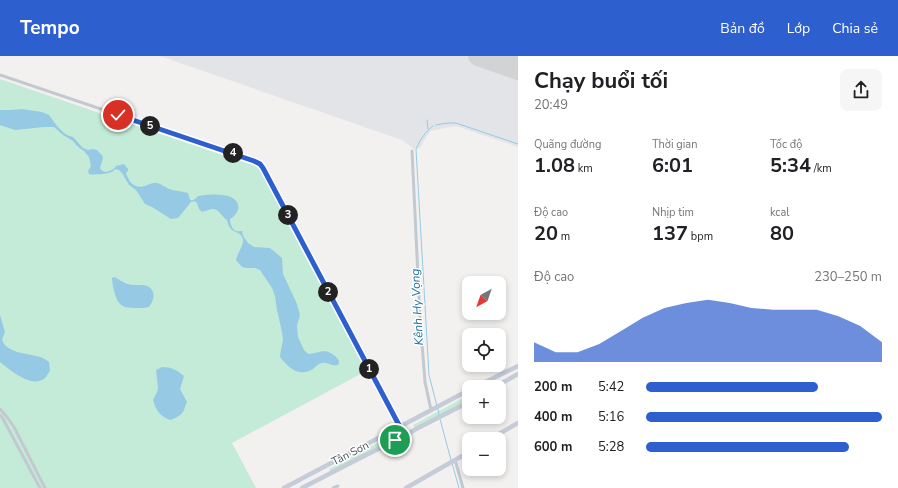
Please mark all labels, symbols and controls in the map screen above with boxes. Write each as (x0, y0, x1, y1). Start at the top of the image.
text: Tempo (20, 15, 80, 41)
text: Bản đồ (720, 19, 765, 38)
text: Lớp (787, 19, 810, 38)
text: Chia sẻ (832, 19, 878, 38)
text: Chạy buổi tối (534, 66, 668, 96)
button: share (840, 69, 882, 111)
text: 20:49 (534, 96, 568, 114)
pin (101, 98, 135, 132)
icon: check (107, 104, 129, 126)
pin: 5 (140, 116, 160, 136)
text: 5 (147, 118, 153, 133)
text: Quãng đường (534, 137, 601, 152)
text: Thời gian (652, 137, 697, 152)
text: Tốc độ (770, 137, 802, 152)
pin: 4 (223, 143, 243, 163)
text: 4 (230, 145, 236, 160)
text: 1.08 (534, 152, 575, 179)
text: 6:01 (652, 152, 693, 179)
text: 5:34 (770, 152, 811, 179)
text: km (575, 161, 593, 176)
text: /km (811, 161, 832, 176)
pin: 3 (278, 205, 298, 225)
text: Độ cao (534, 205, 568, 220)
text: Nhịp tim (652, 205, 694, 220)
text: kcal (770, 205, 790, 220)
text: 3 (285, 207, 291, 222)
text: 20 (534, 220, 558, 247)
text: 137 (652, 220, 688, 247)
text: 80 (770, 220, 794, 247)
text: m (558, 229, 570, 244)
text: bpm (688, 229, 713, 244)
water label: Kênh Hy Vọng (407, 268, 427, 346)
text: Độ cao (534, 268, 574, 286)
text: 230–250 m (814, 268, 882, 286)
north arrow (462, 276, 506, 320)
map controls (462, 276, 506, 476)
pin: 2 (318, 282, 338, 302)
text: 2 (325, 284, 331, 299)
button: locate (462, 328, 506, 372)
pin: 1 (359, 359, 379, 379)
text: 1 (366, 361, 372, 376)
text: 200 m (534, 378, 572, 396)
text: 5:42 (598, 378, 624, 396)
button: + (462, 380, 506, 424)
text: 400 m (534, 408, 572, 426)
text: 5:16 (598, 408, 624, 426)
pin (378, 423, 412, 457)
icon: arrive (384, 429, 406, 451)
button: − (462, 432, 506, 476)
street label: Tân Sơn (329, 438, 371, 469)
text: 600 m (534, 438, 572, 456)
text: 5:28 (598, 438, 624, 456)

